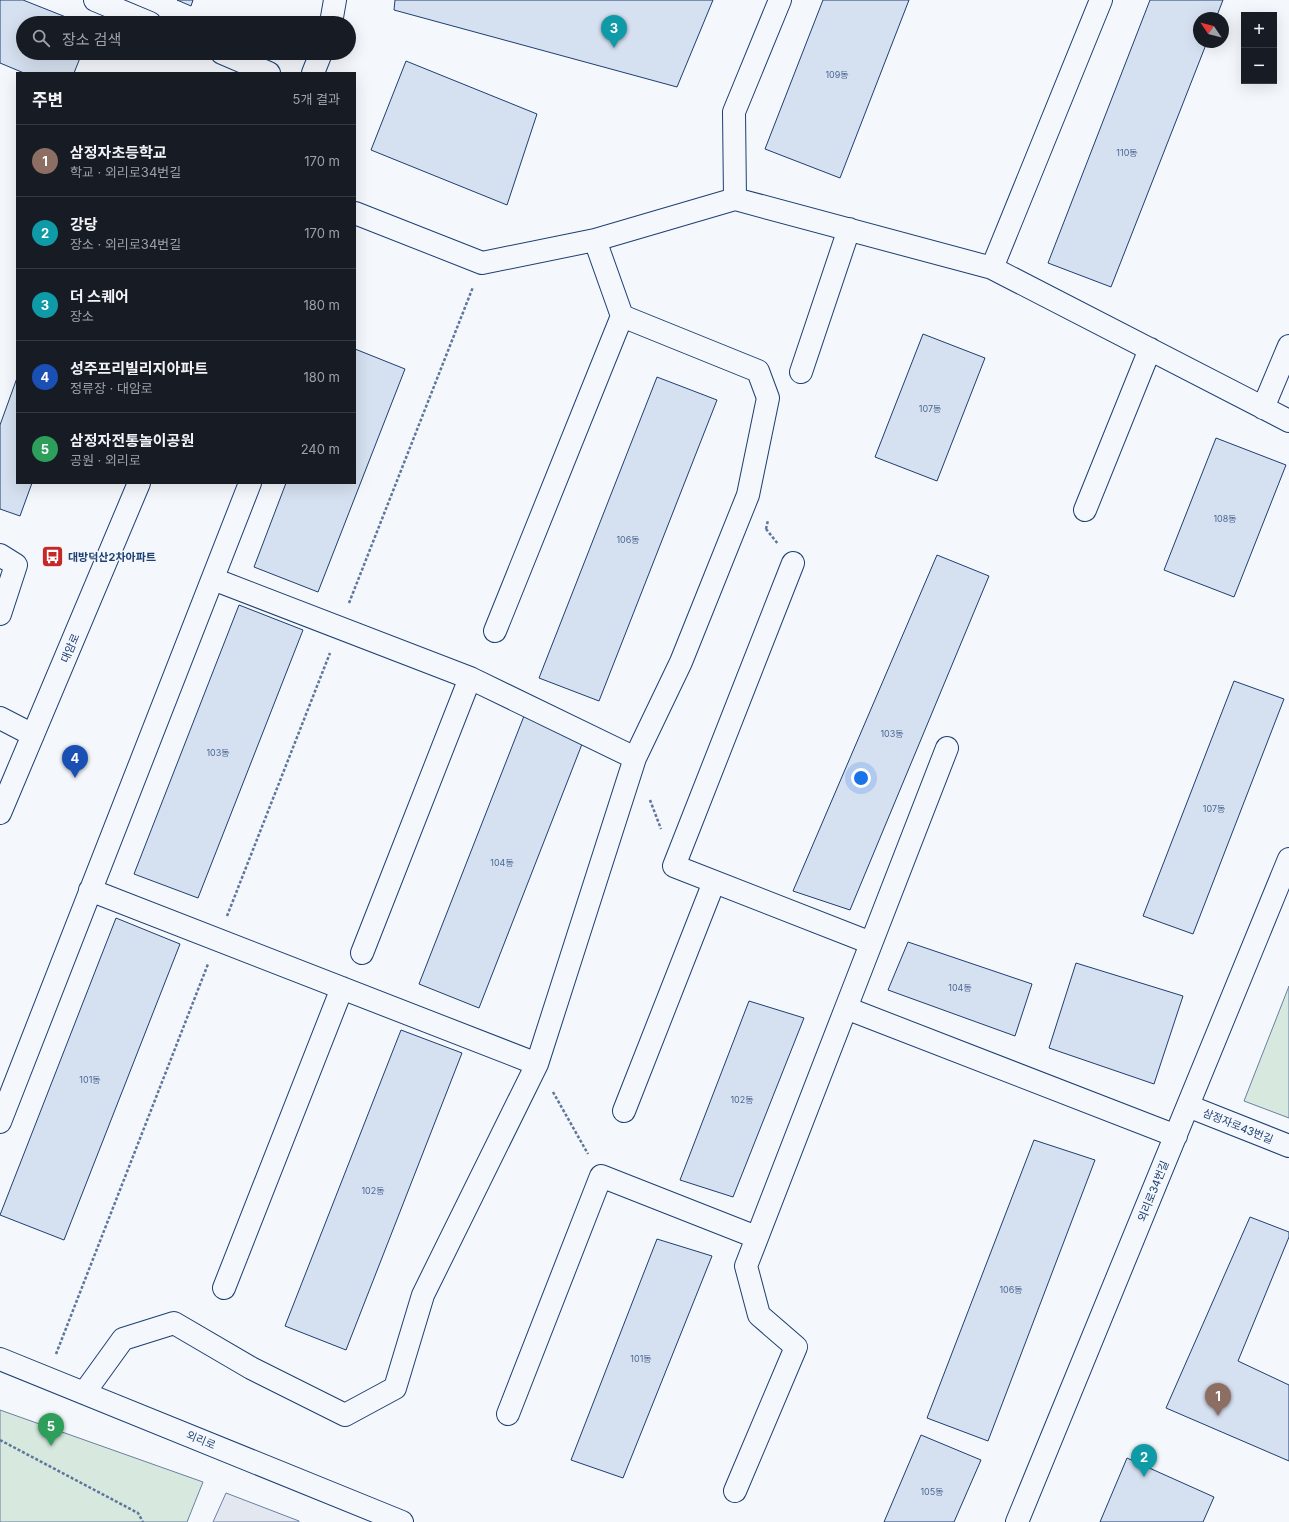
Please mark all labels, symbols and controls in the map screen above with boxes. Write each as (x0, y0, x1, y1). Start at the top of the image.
north arrow (1193, 12, 1229, 48)
map controls (1241, 12, 1277, 84)
button: + (1241, 12, 1277, 48)
pin: 3 (601, 15, 627, 48)
search box (16, 16, 356, 60)
icon: search (30, 27, 52, 49)
text: 장소 검색 (62, 30, 121, 49)
button: − (1241, 48, 1277, 84)
house number: 109동 (825, 69, 849, 80)
text: 주변 (32, 90, 63, 110)
text: 5개 결과 (293, 91, 340, 107)
text: 삼정자초등학교 (70, 143, 167, 162)
house number: 110동 (1116, 147, 1138, 158)
text: 1 (42, 153, 48, 169)
text: 170 m (304, 153, 340, 169)
text: 학교 · 외리로34번길 (70, 164, 181, 180)
text: 강당 (70, 215, 98, 234)
text: 2 (41, 225, 49, 241)
text: 170 m (304, 225, 340, 241)
text: 장소 · 외리로34번길 (70, 236, 181, 252)
text: 더 스퀘어 (70, 287, 129, 306)
text: 3 (41, 297, 49, 313)
text: 180 m (303, 297, 340, 313)
text: 장소 (70, 308, 94, 324)
text: 성주프리빌리지아파트 (70, 359, 208, 378)
text: 4 (41, 369, 49, 385)
text: 180 m (303, 369, 340, 385)
text: 정류장 · 대암로 (70, 380, 153, 396)
house number: 107동 (919, 403, 941, 414)
text: 삼정자전통놀이공원 (70, 431, 194, 450)
text: 5 (41, 441, 49, 457)
text: 240 m (301, 441, 340, 457)
text: 공원 · 외리로 (70, 452, 141, 468)
house number: 108동 (1213, 513, 1237, 524)
house number: 106동 (616, 534, 640, 545)
bus stop icon: 대방덕산2차아파트 (39, 544, 65, 570)
place label: 대방덕산2차아파트 (68, 550, 156, 564)
street label: 대암로 (58, 631, 82, 665)
house number: 103동 (880, 728, 904, 739)
pin: 4 (62, 745, 88, 778)
house number: 103동 (206, 747, 230, 758)
your location (851, 768, 871, 788)
house number: 107동 (1203, 803, 1225, 814)
house number: 104동 (490, 857, 514, 868)
house number: 104동 (948, 982, 972, 993)
house number: 101동 (79, 1074, 101, 1085)
house number: 102동 (730, 1094, 754, 1105)
street label: 삼정자로43번길 (1201, 1106, 1275, 1146)
street label: 외리로34번길 (1134, 1158, 1172, 1224)
house number: 102동 (361, 1185, 385, 1196)
house number: 106동 (999, 1284, 1023, 1295)
house number: 101동 (630, 1353, 652, 1364)
pin: 1 (1205, 1383, 1231, 1416)
pin: 5 (38, 1413, 64, 1446)
street label: 외리로 (184, 1428, 218, 1452)
pin: 2 (1131, 1444, 1157, 1477)
house number: 105동 (920, 1486, 944, 1497)

